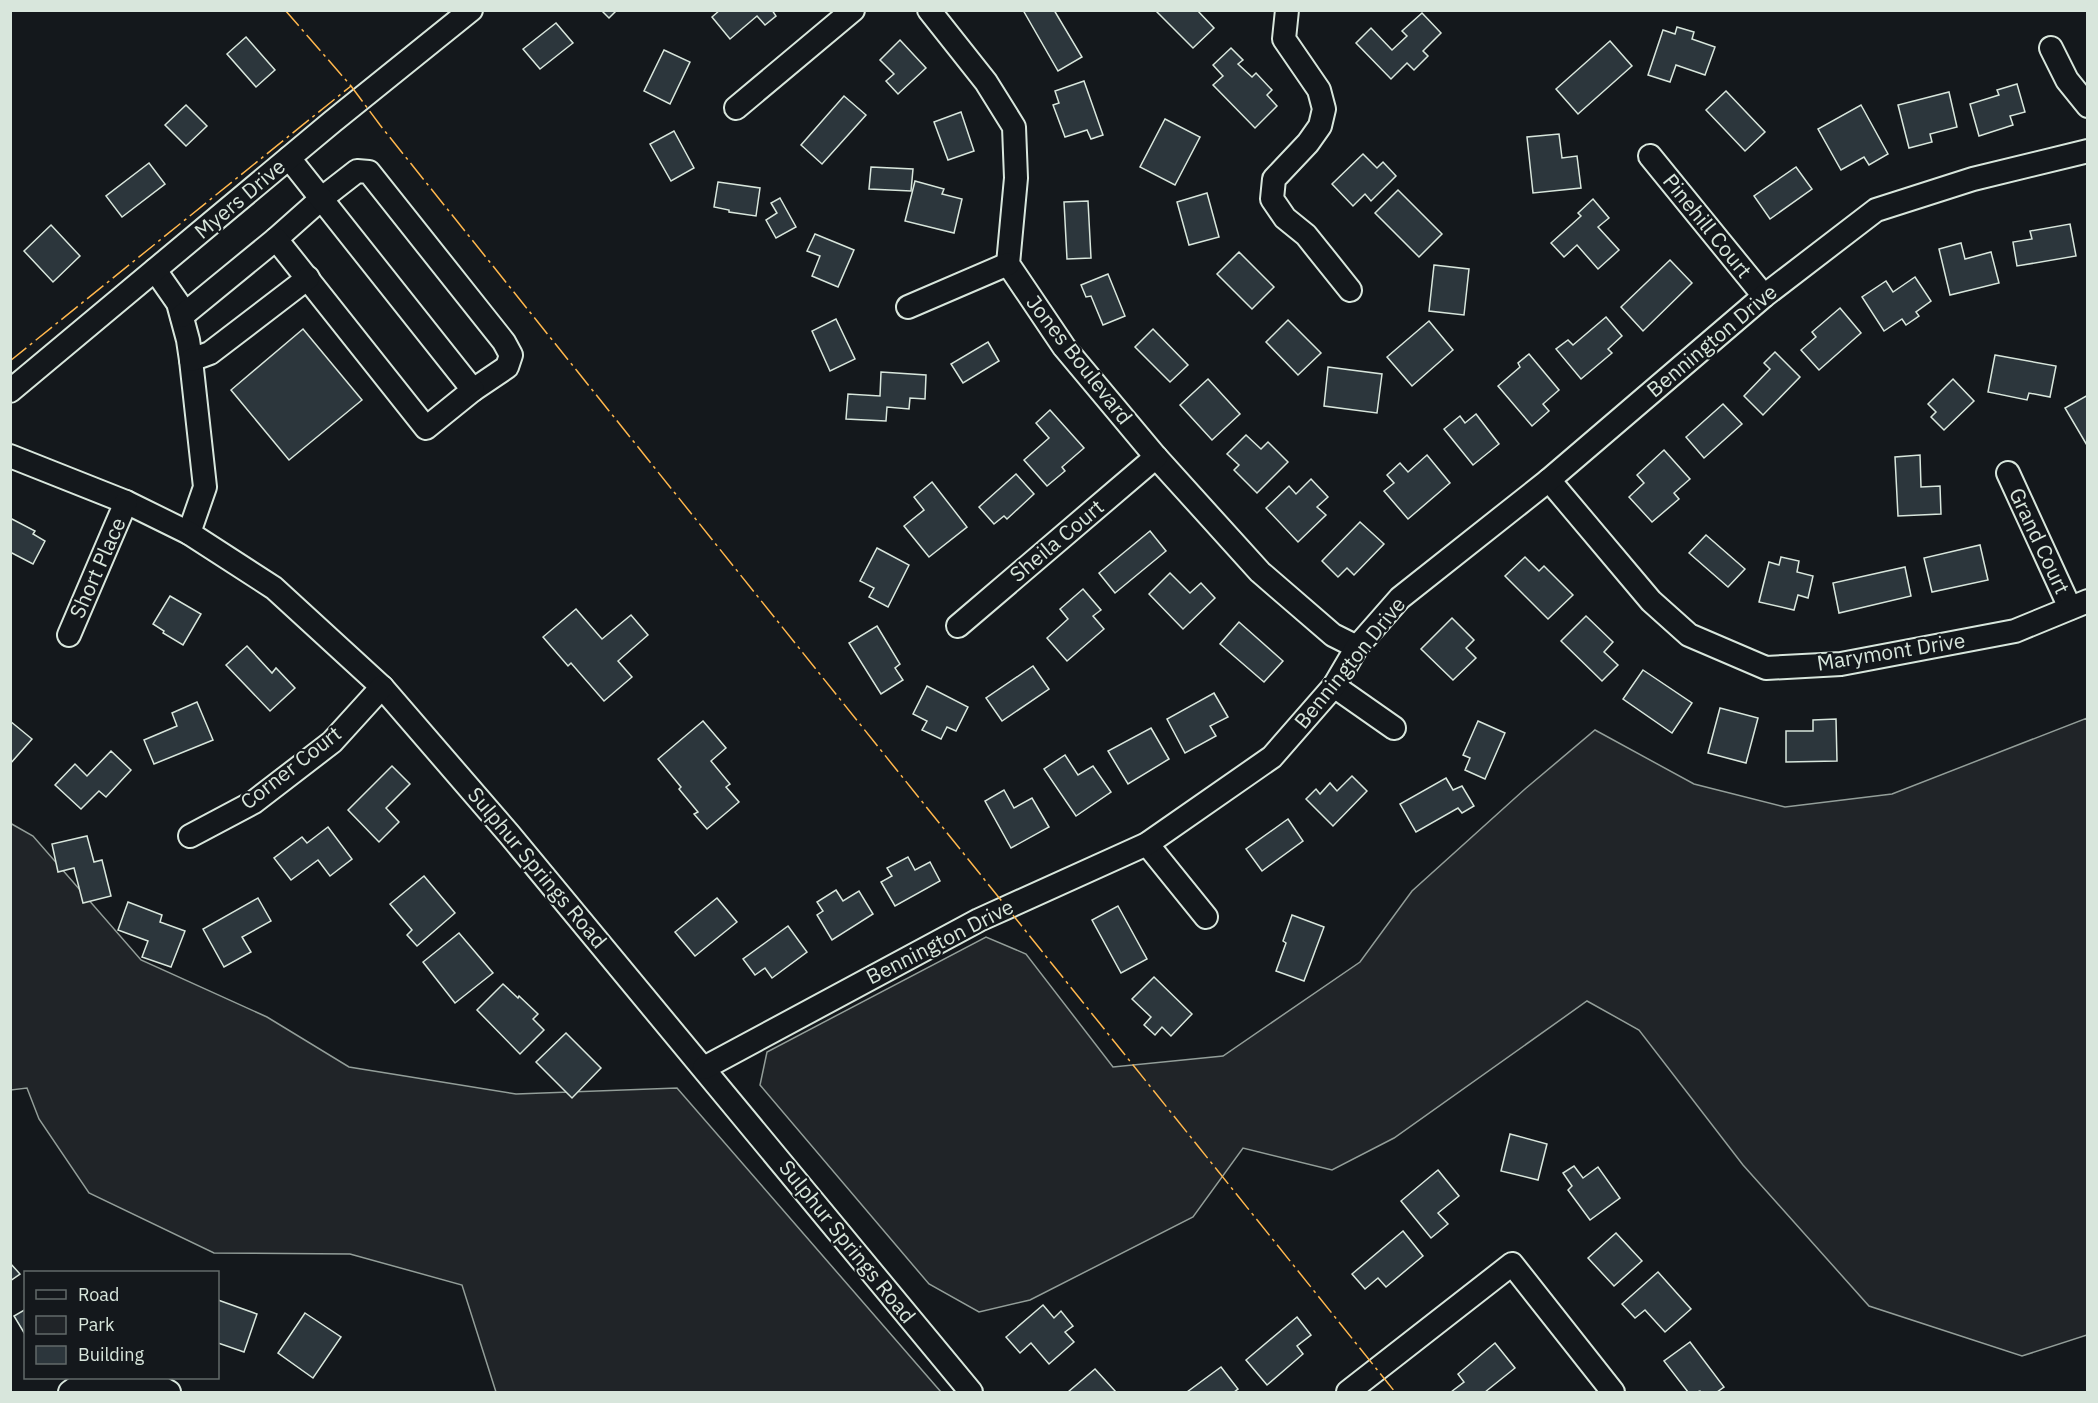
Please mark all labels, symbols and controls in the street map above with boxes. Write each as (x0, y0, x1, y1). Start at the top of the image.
street label: Myers Drive (188, 152, 291, 245)
street label: Pinehill Court (1657, 167, 1759, 283)
street label: Bennington Drive (1640, 277, 1782, 403)
street label: Jones Boulevard (1021, 289, 1139, 430)
street label: Grand Court (2003, 483, 2077, 598)
street label: Sheila Court (1003, 493, 1109, 588)
street label: Short Place (62, 513, 132, 622)
street label: Bennington Drive (1287, 591, 1411, 734)
street label: Marymont Drive (1815, 625, 1967, 677)
street label: Corner Court (234, 719, 346, 815)
street label: Sulphur Springs Road (462, 781, 614, 954)
street label: Bennington Drive (861, 892, 1018, 990)
street label: Sulphur Springs Road (773, 1154, 922, 1329)
legend (24, 1271, 219, 1379)
text: Road (78, 1283, 119, 1306)
text: Park (78, 1313, 115, 1336)
text: Building (78, 1343, 145, 1366)

